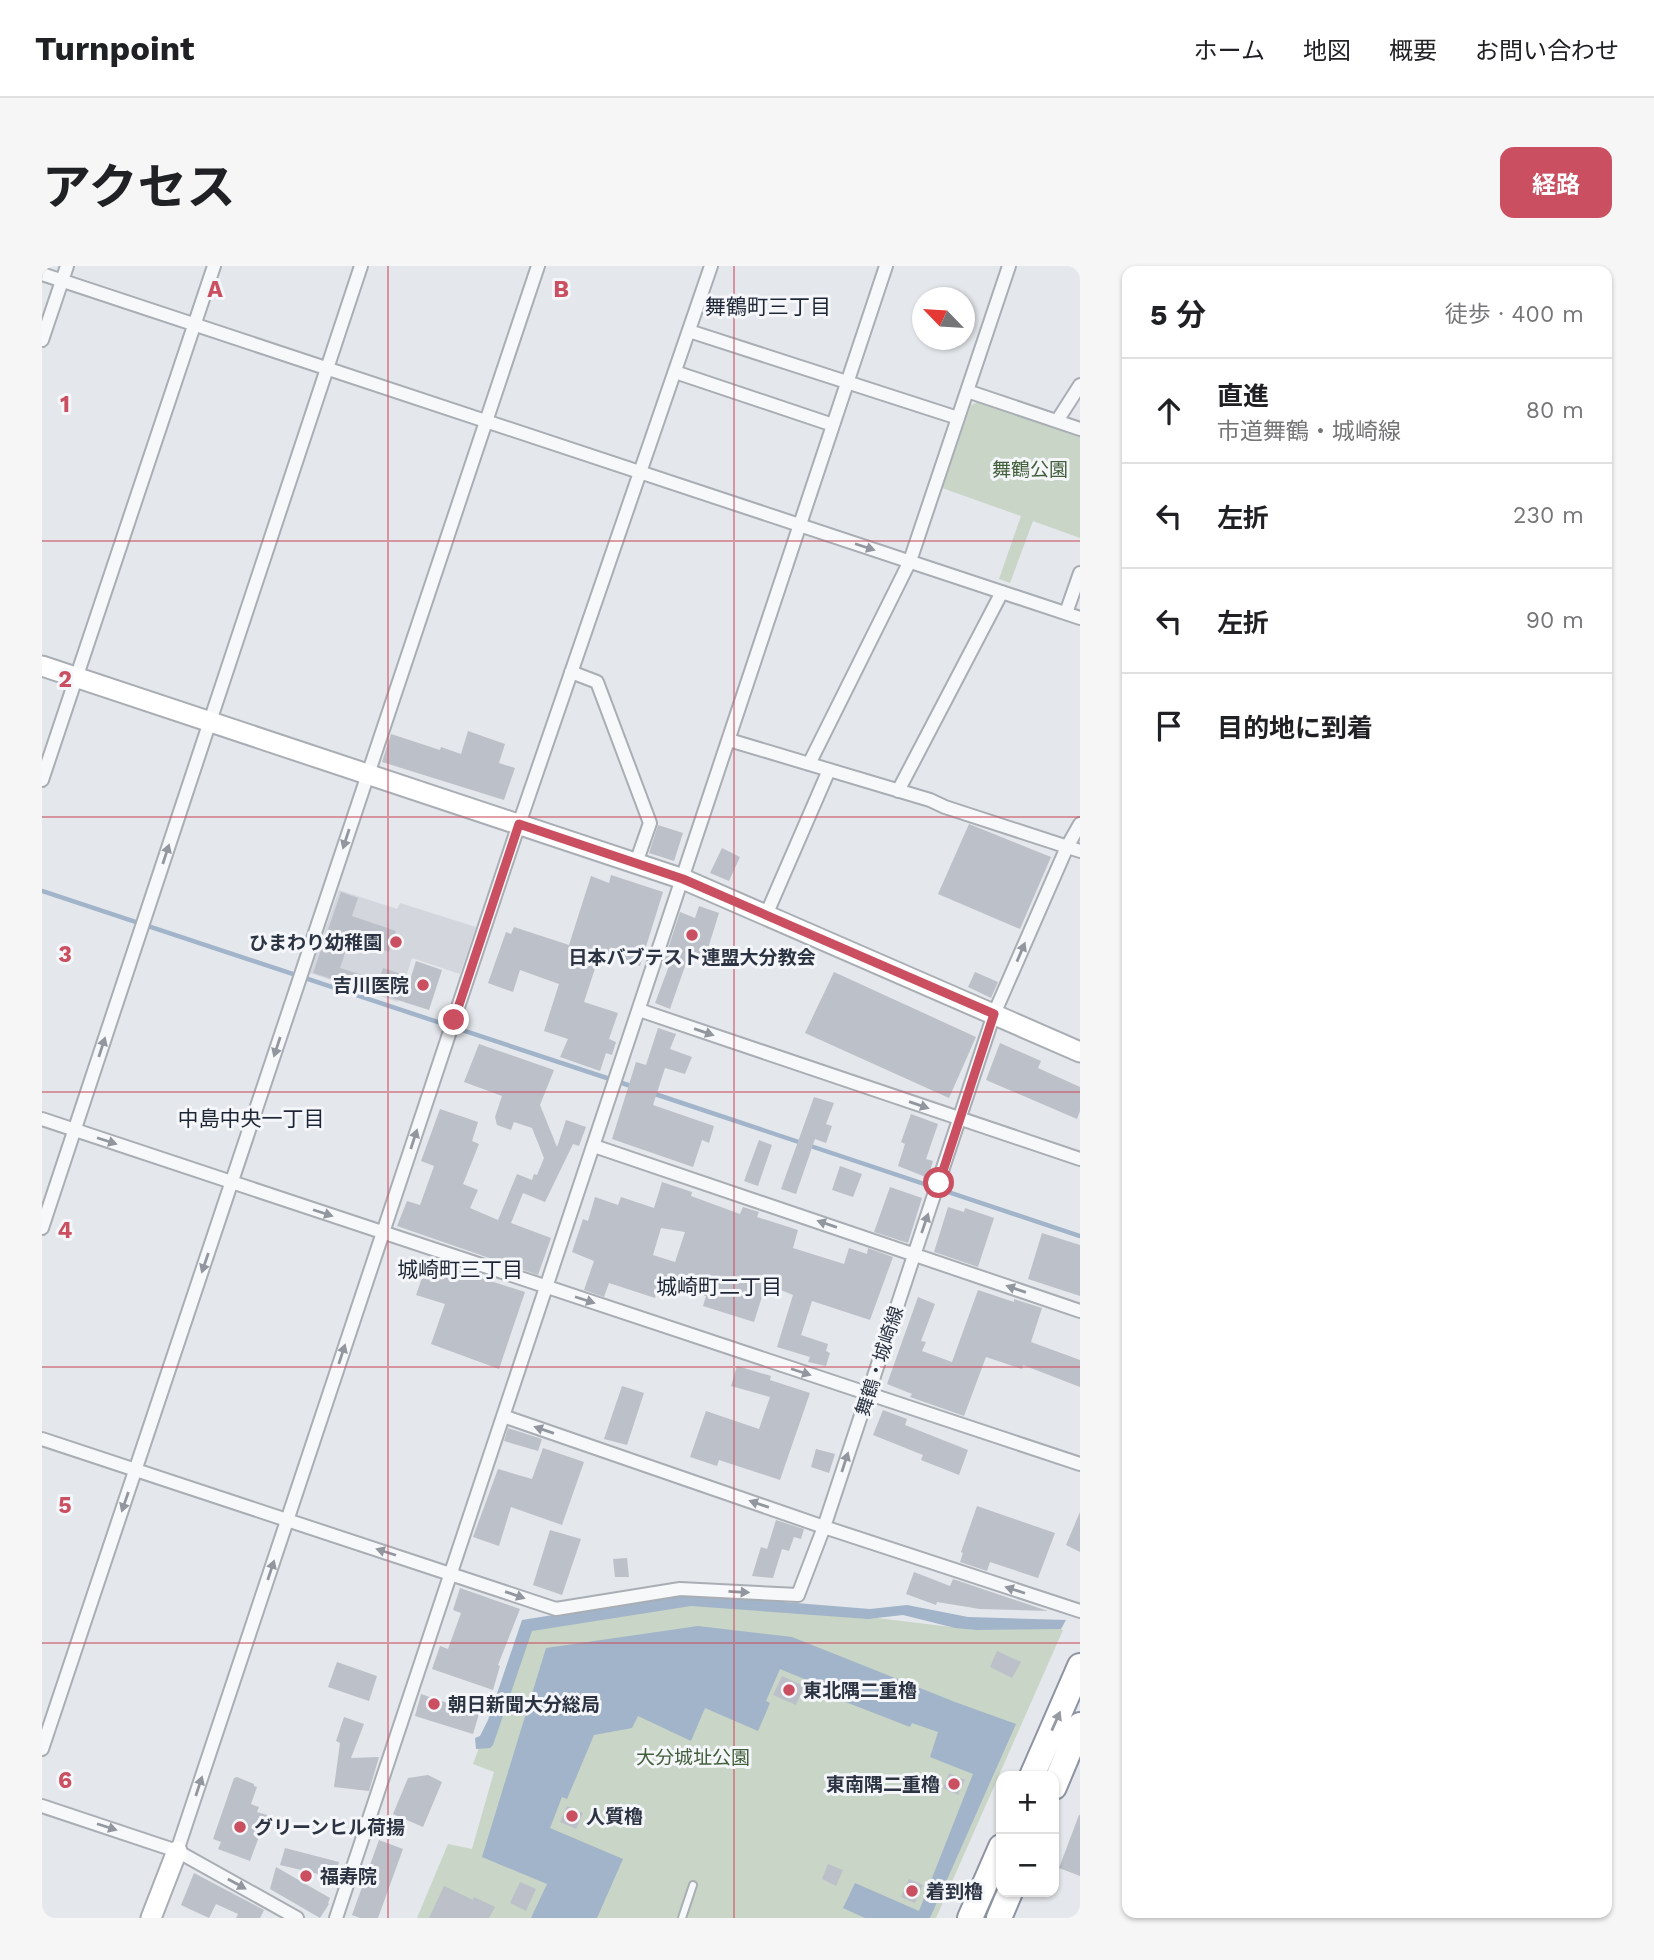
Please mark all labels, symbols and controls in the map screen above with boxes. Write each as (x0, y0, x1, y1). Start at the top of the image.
text: Turnpoint (35, 29, 194, 68)
text: ホーム (1194, 37, 1265, 65)
text: 地図 (1303, 37, 1351, 65)
text: 概要 (1389, 37, 1437, 65)
text: お問い合わせ (1475, 37, 1619, 65)
button: 経路 (1500, 147, 1612, 218)
text: アクセス (42, 158, 236, 216)
text: A (207, 276, 223, 303)
text: B (553, 276, 569, 303)
north arrow (912, 287, 975, 350)
district label: 舞鶴町三丁目 (705, 294, 831, 319)
text: 5 分 (1150, 297, 1206, 332)
text: 徒歩 · 400 m (1445, 301, 1584, 328)
text: 直進 (1217, 381, 1269, 411)
text: 1 (60, 391, 70, 418)
icon: ahead (1150, 392, 1188, 430)
text: 80 m (1526, 397, 1584, 424)
text: 市道舞鶴・城崎線 (1217, 418, 1401, 445)
park label: 舞鶴公園 (992, 458, 1068, 481)
icon: left (1150, 497, 1188, 535)
text: 230 m (1513, 502, 1584, 529)
text: 左折 (1217, 503, 1269, 533)
one-way arrow (855, 542, 876, 552)
icon: left (1150, 602, 1188, 640)
text: 90 m (1526, 607, 1584, 634)
text: 左折 (1217, 608, 1269, 638)
text: 2 (58, 666, 72, 693)
icon: arrive (1150, 707, 1188, 745)
text: 目的地に到着 (1217, 713, 1373, 743)
one-way arrow (341, 828, 351, 849)
one-way arrow (161, 843, 172, 864)
marker: 日本バブテスト連盟大分教会 (684, 927, 700, 943)
place label: ひまわり幼稚園 (249, 931, 382, 954)
marker: ひまわり幼稚園 (388, 934, 404, 950)
text: 3 (58, 941, 72, 968)
one-way arrow (1015, 942, 1027, 962)
place label: 日本バブテスト連盟大分教会 (568, 946, 816, 969)
place label: 吉川医院 (333, 974, 409, 997)
marker: 吉川医院 (415, 977, 431, 993)
route end (438, 1004, 469, 1035)
one-way arrow (694, 1027, 715, 1038)
one-way arrow (97, 1036, 108, 1057)
one-way arrow (271, 1037, 282, 1058)
one-way arrow (909, 1100, 930, 1111)
district label: 中島中央一丁目 (178, 1106, 325, 1131)
one-way arrow (409, 1128, 420, 1149)
one-way arrow (96, 1136, 117, 1147)
route start (923, 1167, 954, 1198)
one-way arrow (312, 1208, 333, 1219)
one-way arrow (920, 1212, 931, 1233)
text: 4 (58, 1217, 73, 1244)
one-way arrow (816, 1218, 837, 1229)
one-way arrow (199, 1253, 209, 1274)
district label: 城崎町三丁目 (397, 1257, 523, 1282)
district label: 城崎町二丁目 (656, 1274, 782, 1299)
one-way arrow (1005, 1283, 1026, 1294)
one-way arrow (575, 1295, 596, 1306)
street label: 舞鶴・城崎線 (851, 1303, 908, 1419)
one-way arrow (337, 1344, 348, 1365)
one-way arrow (790, 1367, 811, 1378)
one-way arrow (534, 1424, 555, 1435)
one-way arrow (840, 1451, 851, 1472)
text: 5 (58, 1492, 72, 1519)
one-way arrow (119, 1492, 129, 1513)
one-way arrow (749, 1498, 770, 1509)
one-way arrow (375, 1546, 396, 1557)
one-way arrow (266, 1560, 276, 1581)
one-way arrow (1004, 1584, 1025, 1594)
one-way arrow (728, 1587, 750, 1598)
one-way arrow (505, 1590, 526, 1601)
place label: 東北隅二重櫓 (803, 1679, 917, 1702)
marker: 東北隅二重櫓 (781, 1682, 797, 1698)
place label: 朝日新聞大分総局 (448, 1693, 600, 1716)
marker: 朝日新聞大分総局 (426, 1696, 442, 1712)
one-way arrow (1050, 1711, 1062, 1731)
park label: 大分城址公園 (636, 1746, 750, 1769)
text: 6 (58, 1767, 72, 1794)
map controls (996, 1771, 1059, 1897)
button: + (996, 1771, 1059, 1834)
place label: 東南隅二重櫓 (826, 1773, 940, 1796)
one-way arrow (194, 1776, 205, 1797)
marker: 東南隅二重櫓 (946, 1776, 962, 1792)
place label: 人質櫓 (586, 1805, 643, 1828)
marker: 人質櫓 (564, 1808, 580, 1824)
place label: グリーンヒル荷揚 (254, 1816, 405, 1839)
marker: グリーンヒル荷揚 (232, 1819, 248, 1835)
one-way arrow (96, 1823, 117, 1833)
button: − (996, 1834, 1059, 1897)
place label: 福寿院 (320, 1865, 377, 1888)
marker: 福寿院 (298, 1868, 314, 1884)
one-way arrow (227, 1878, 247, 1890)
place label: 着到櫓 (926, 1880, 983, 1903)
marker: 着到櫓 (904, 1883, 920, 1899)

